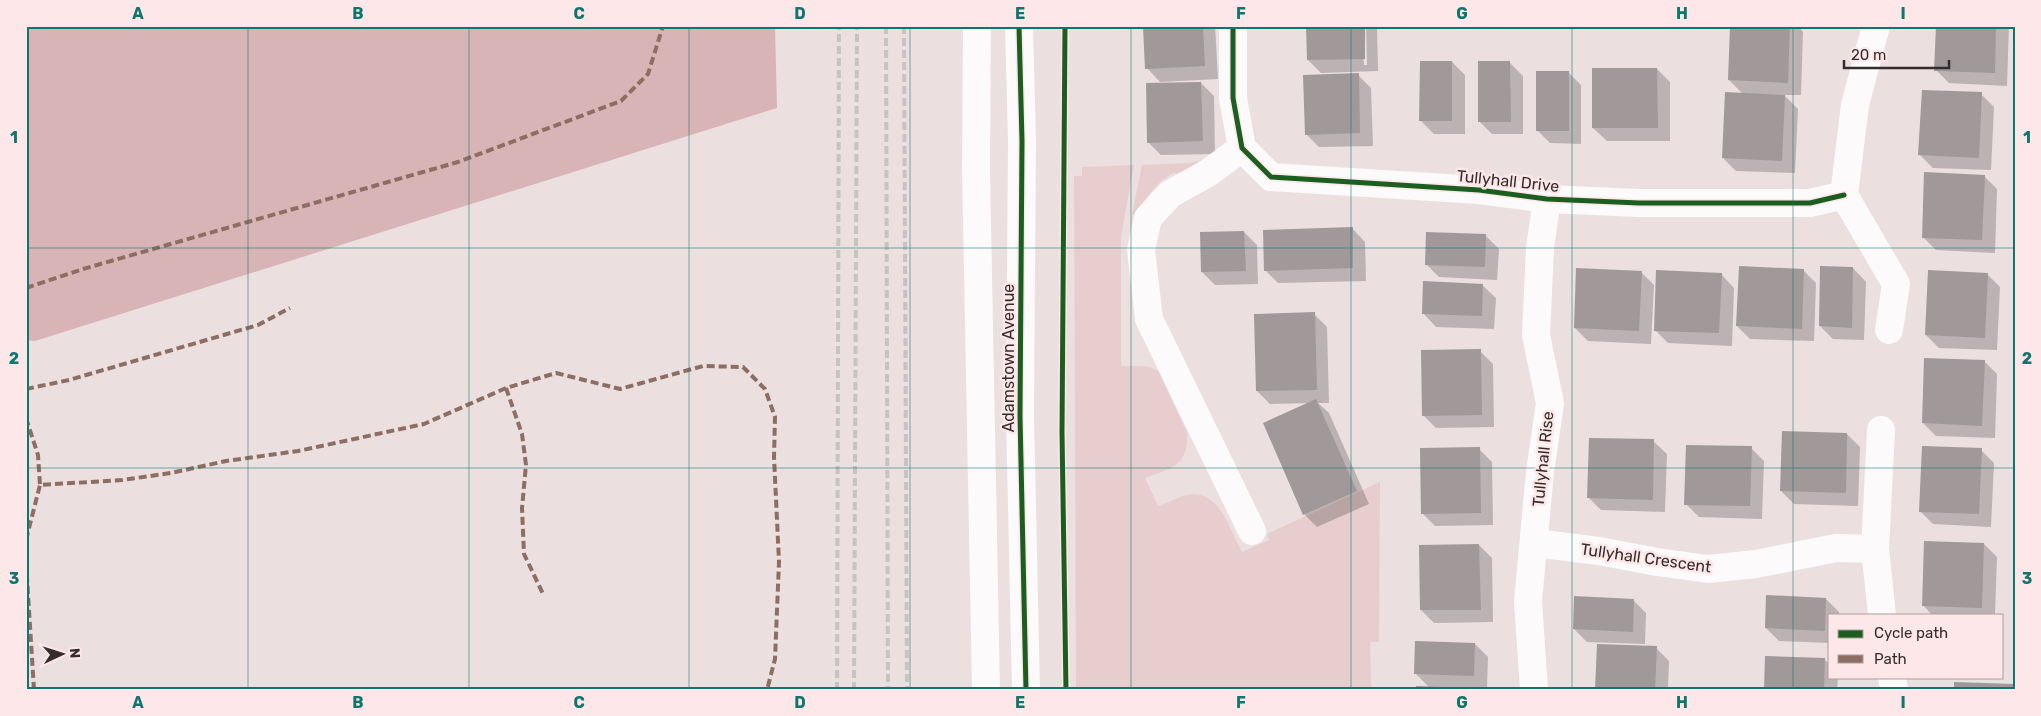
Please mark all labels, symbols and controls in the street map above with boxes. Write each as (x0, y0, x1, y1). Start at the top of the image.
text: A (132, 4, 144, 23)
text: B (352, 4, 364, 23)
text: C (573, 4, 585, 23)
text: D (794, 4, 806, 23)
text: E (1015, 4, 1025, 23)
text: F (1236, 4, 1246, 23)
text: G (1456, 4, 1468, 23)
text: H (1676, 4, 1688, 23)
text: I (1900, 4, 1906, 23)
scale bar (1844, 38, 1948, 70)
text: 20 m (1851, 46, 1886, 64)
text: 1 (10, 128, 18, 147)
text: 1 (2023, 128, 2031, 147)
street label: Tullyhall Drive (1456, 166, 1560, 196)
street label: Adamstown Avenue (999, 284, 1018, 432)
text: 2 (9, 349, 19, 368)
text: 2 (2022, 349, 2032, 368)
street label: Tullyhall Rise (1529, 410, 1557, 508)
street label: Tullyhall Crescent (1579, 539, 1713, 577)
text: 3 (9, 569, 19, 588)
text: 3 (2022, 569, 2032, 588)
legend (1828, 614, 2004, 678)
text: Cycle path (1874, 624, 1948, 642)
north arrow (38, 628, 88, 678)
text: N (66, 648, 83, 659)
text: Path (1874, 650, 1907, 668)
text: A (132, 693, 144, 712)
text: B (352, 693, 364, 712)
text: C (573, 693, 585, 712)
text: D (794, 693, 806, 712)
text: E (1015, 693, 1025, 712)
text: F (1236, 693, 1246, 712)
text: G (1456, 693, 1468, 712)
text: H (1676, 693, 1688, 712)
text: I (1900, 693, 1906, 712)

